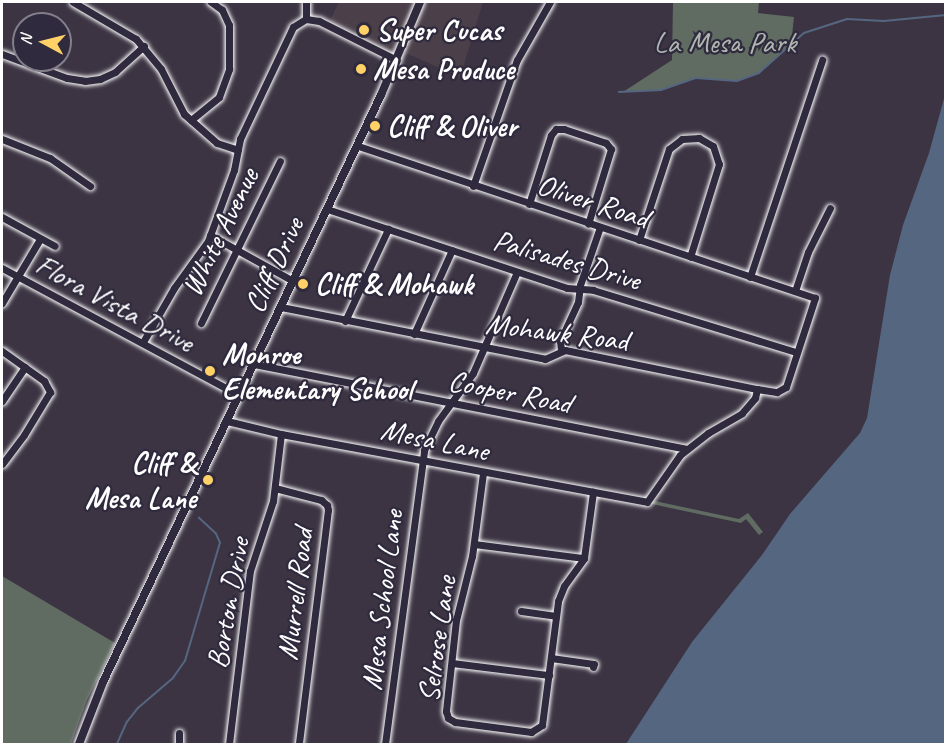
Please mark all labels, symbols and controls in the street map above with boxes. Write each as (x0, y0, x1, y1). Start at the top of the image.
north arrow (12, 12, 72, 72)
place label: Super Cucas (376, 12, 500, 48)
marker: Super Cucas (357, 23, 371, 37)
park label: La Mesa Park (654, 24, 796, 60)
text: N (16, 34, 37, 46)
place label: Mesa Produce (373, 51, 515, 87)
marker: Mesa Produce (354, 62, 368, 76)
place label: Cliff & Oliver (387, 108, 517, 144)
marker: Cliff & Oliver (368, 119, 382, 133)
street label: White Avenue (174, 162, 266, 302)
street label: Oliver Road (533, 166, 653, 236)
street label: Cliff Drive (236, 212, 312, 318)
street label: Palisades Drive (489, 222, 645, 298)
street label: Flora Vista Drive (30, 246, 200, 360)
place label: Cliff & Mohawk (315, 266, 473, 302)
marker: Cliff & Mohawk (296, 277, 310, 291)
street label: Mohawk Road (484, 305, 630, 359)
place label: Monroe Elementary School (222, 336, 412, 406)
street label: Cooper Road (445, 362, 575, 422)
marker: Monroe Elementary School (203, 364, 217, 378)
street label: Mesa Lane (377, 411, 493, 469)
place label: Cliff & Mesa Lane (84, 445, 196, 516)
marker: Cliff & Mesa Lane (201, 473, 215, 487)
street label: Mesa School Lane (353, 508, 411, 692)
street label: Murrell Road (269, 527, 321, 661)
street label: Borton Drive (199, 535, 257, 671)
street label: Selrose Lane (410, 574, 464, 704)

